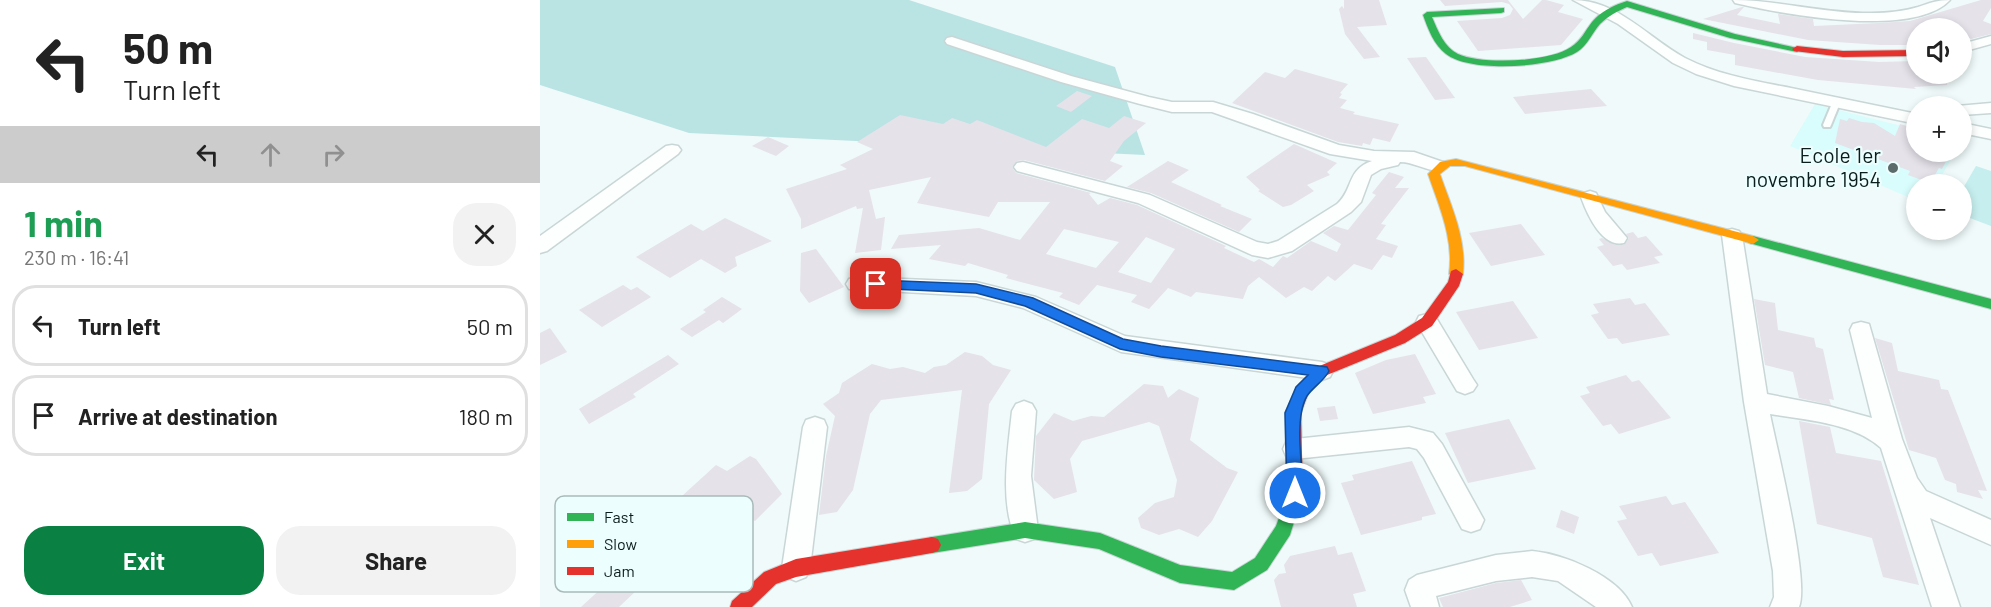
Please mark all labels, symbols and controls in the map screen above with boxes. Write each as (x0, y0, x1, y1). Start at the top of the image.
map controls (1906, 18, 1972, 240)
button: sound (1906, 18, 1972, 84)
text: 50 m (123, 22, 213, 72)
icon: left (24, 24, 102, 102)
text: Turn left (123, 73, 221, 105)
button: + (1906, 96, 1972, 162)
icon: left (191, 138, 224, 171)
icon: ahead (254, 138, 287, 171)
icon: right (317, 138, 350, 171)
place label: Ecole 1er novembre 1954 (1746, 142, 1881, 191)
marker: Ecole 1er novembre 1954 (1886, 161, 1900, 175)
button: − (1906, 174, 1972, 240)
text: 1 min (24, 201, 103, 244)
button: close (453, 203, 516, 266)
text: 230 m · 16:41 (24, 245, 129, 269)
pin (850, 258, 901, 309)
icon: arrive (859, 267, 892, 300)
icon: left (27, 309, 60, 342)
text: Turn left (78, 313, 161, 339)
text: 50 m (467, 313, 513, 339)
icon: arrive (27, 399, 60, 432)
text: Arrive at destination (78, 403, 277, 429)
text: 180 m (459, 403, 513, 429)
position arrow (1263, 461, 1327, 525)
legend (555, 496, 753, 592)
text: Fast (604, 507, 634, 526)
button: Exit (24, 526, 264, 595)
button: Share (276, 526, 516, 595)
text: Slow (604, 534, 637, 553)
text: Jam (604, 561, 635, 580)

